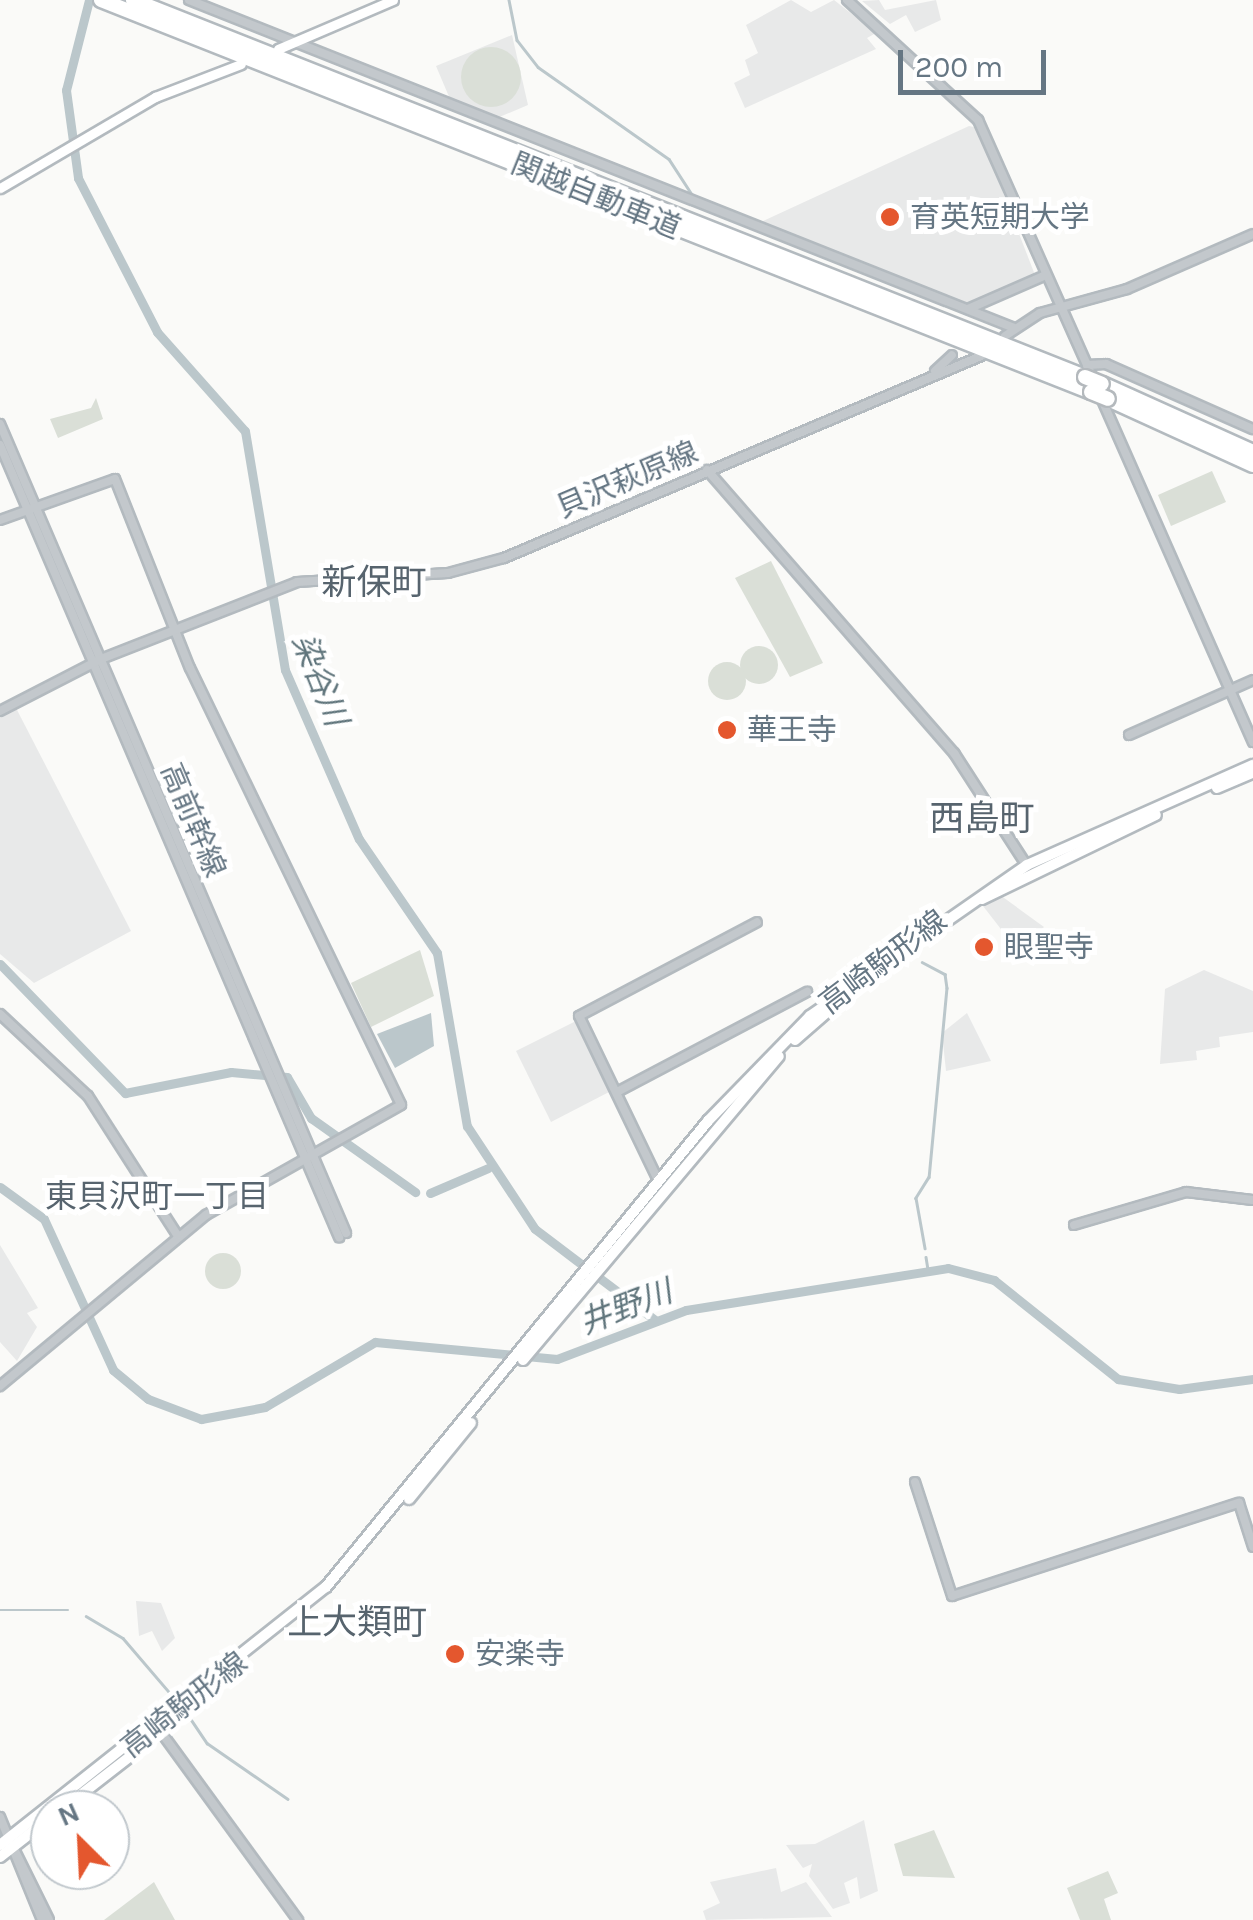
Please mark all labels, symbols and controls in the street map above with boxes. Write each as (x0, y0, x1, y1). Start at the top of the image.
scale bar (903, 30, 1050, 92)
text: 200 m (915, 49, 1003, 85)
street label: 関越自動車道 (506, 146, 686, 246)
place label: 育英短期大学 (910, 199, 1090, 235)
marker: 育英短期大学 (879, 206, 901, 228)
street label: 貝沢萩原線 (551, 434, 703, 526)
district label: 新保町 (322, 562, 426, 604)
water label: 染谷川 (283, 628, 355, 732)
place label: 華王寺 (747, 712, 837, 748)
marker: 華王寺 (716, 719, 738, 741)
street label: 高前幹線 (153, 758, 233, 882)
district label: 西島町 (930, 798, 1034, 840)
street label: 高崎駒形線 (812, 902, 954, 1022)
place label: 眼聖寺 (1004, 929, 1094, 965)
marker: 眼聖寺 (973, 936, 995, 958)
district label: 東貝沢町一丁目 (45, 1178, 269, 1216)
water label: 井野川 (574, 1273, 678, 1343)
district label: 上大類町 (287, 1602, 427, 1644)
place label: 安楽寺 (475, 1636, 565, 1672)
marker: 安楽寺 (444, 1643, 466, 1665)
street label: 高崎駒形線 (114, 1645, 254, 1765)
north arrow (30, 1790, 130, 1890)
text: N (53, 1795, 84, 1833)

